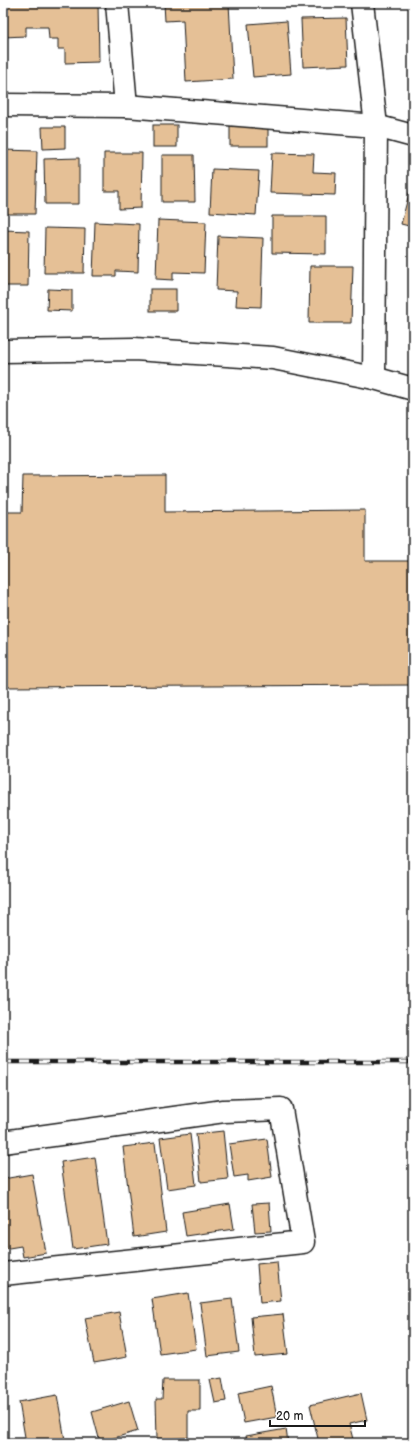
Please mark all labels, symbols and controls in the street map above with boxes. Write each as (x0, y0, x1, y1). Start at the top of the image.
scale bar (270, 1402, 365, 1428)
text: 20 m (276, 1409, 303, 1424)

